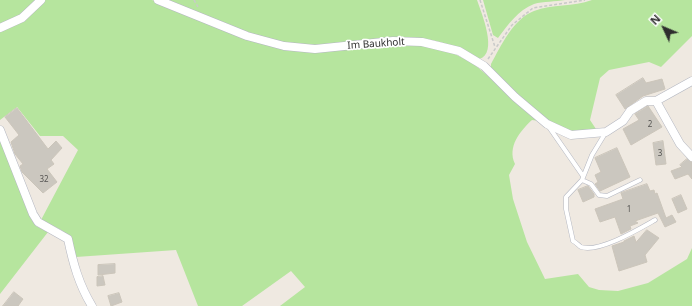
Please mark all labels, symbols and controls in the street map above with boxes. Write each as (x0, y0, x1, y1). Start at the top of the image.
north arrow (644, 8, 684, 48)
text: N (646, 11, 664, 28)
street label: Im Baukholt (347, 36, 405, 52)
house number: 2 (648, 120, 652, 130)
house number: 3 (658, 149, 662, 159)
house number: 32 (39, 175, 49, 185)
house number: 1 (627, 205, 631, 215)

